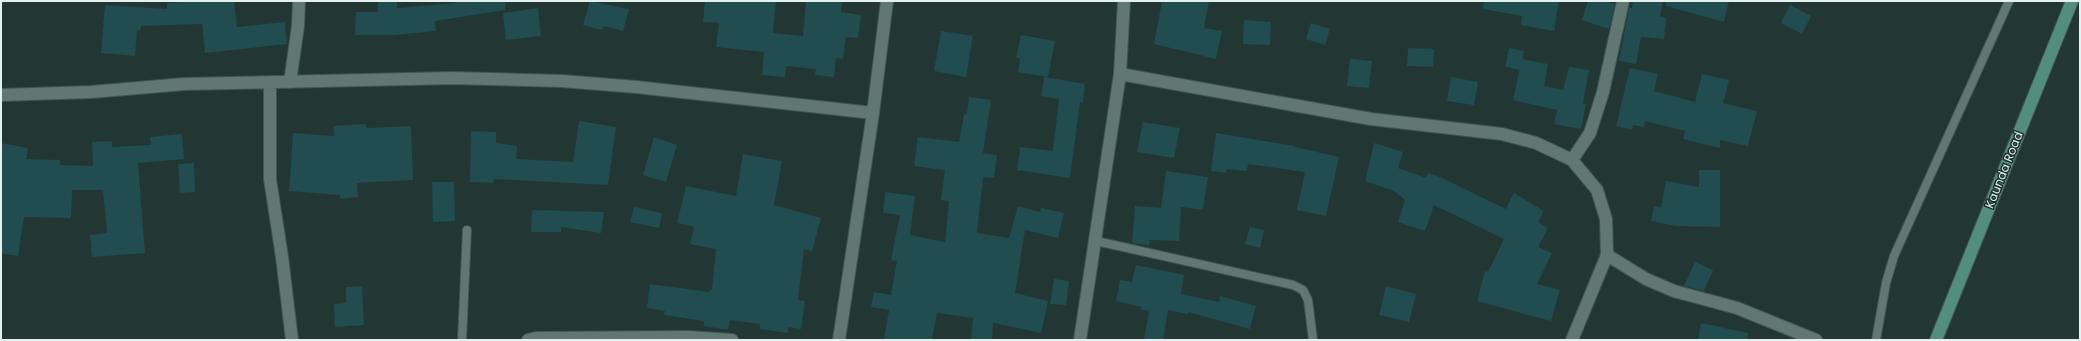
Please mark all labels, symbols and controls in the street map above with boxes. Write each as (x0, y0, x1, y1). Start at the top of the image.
street label: Kaunda Road (1980, 129, 2027, 211)

